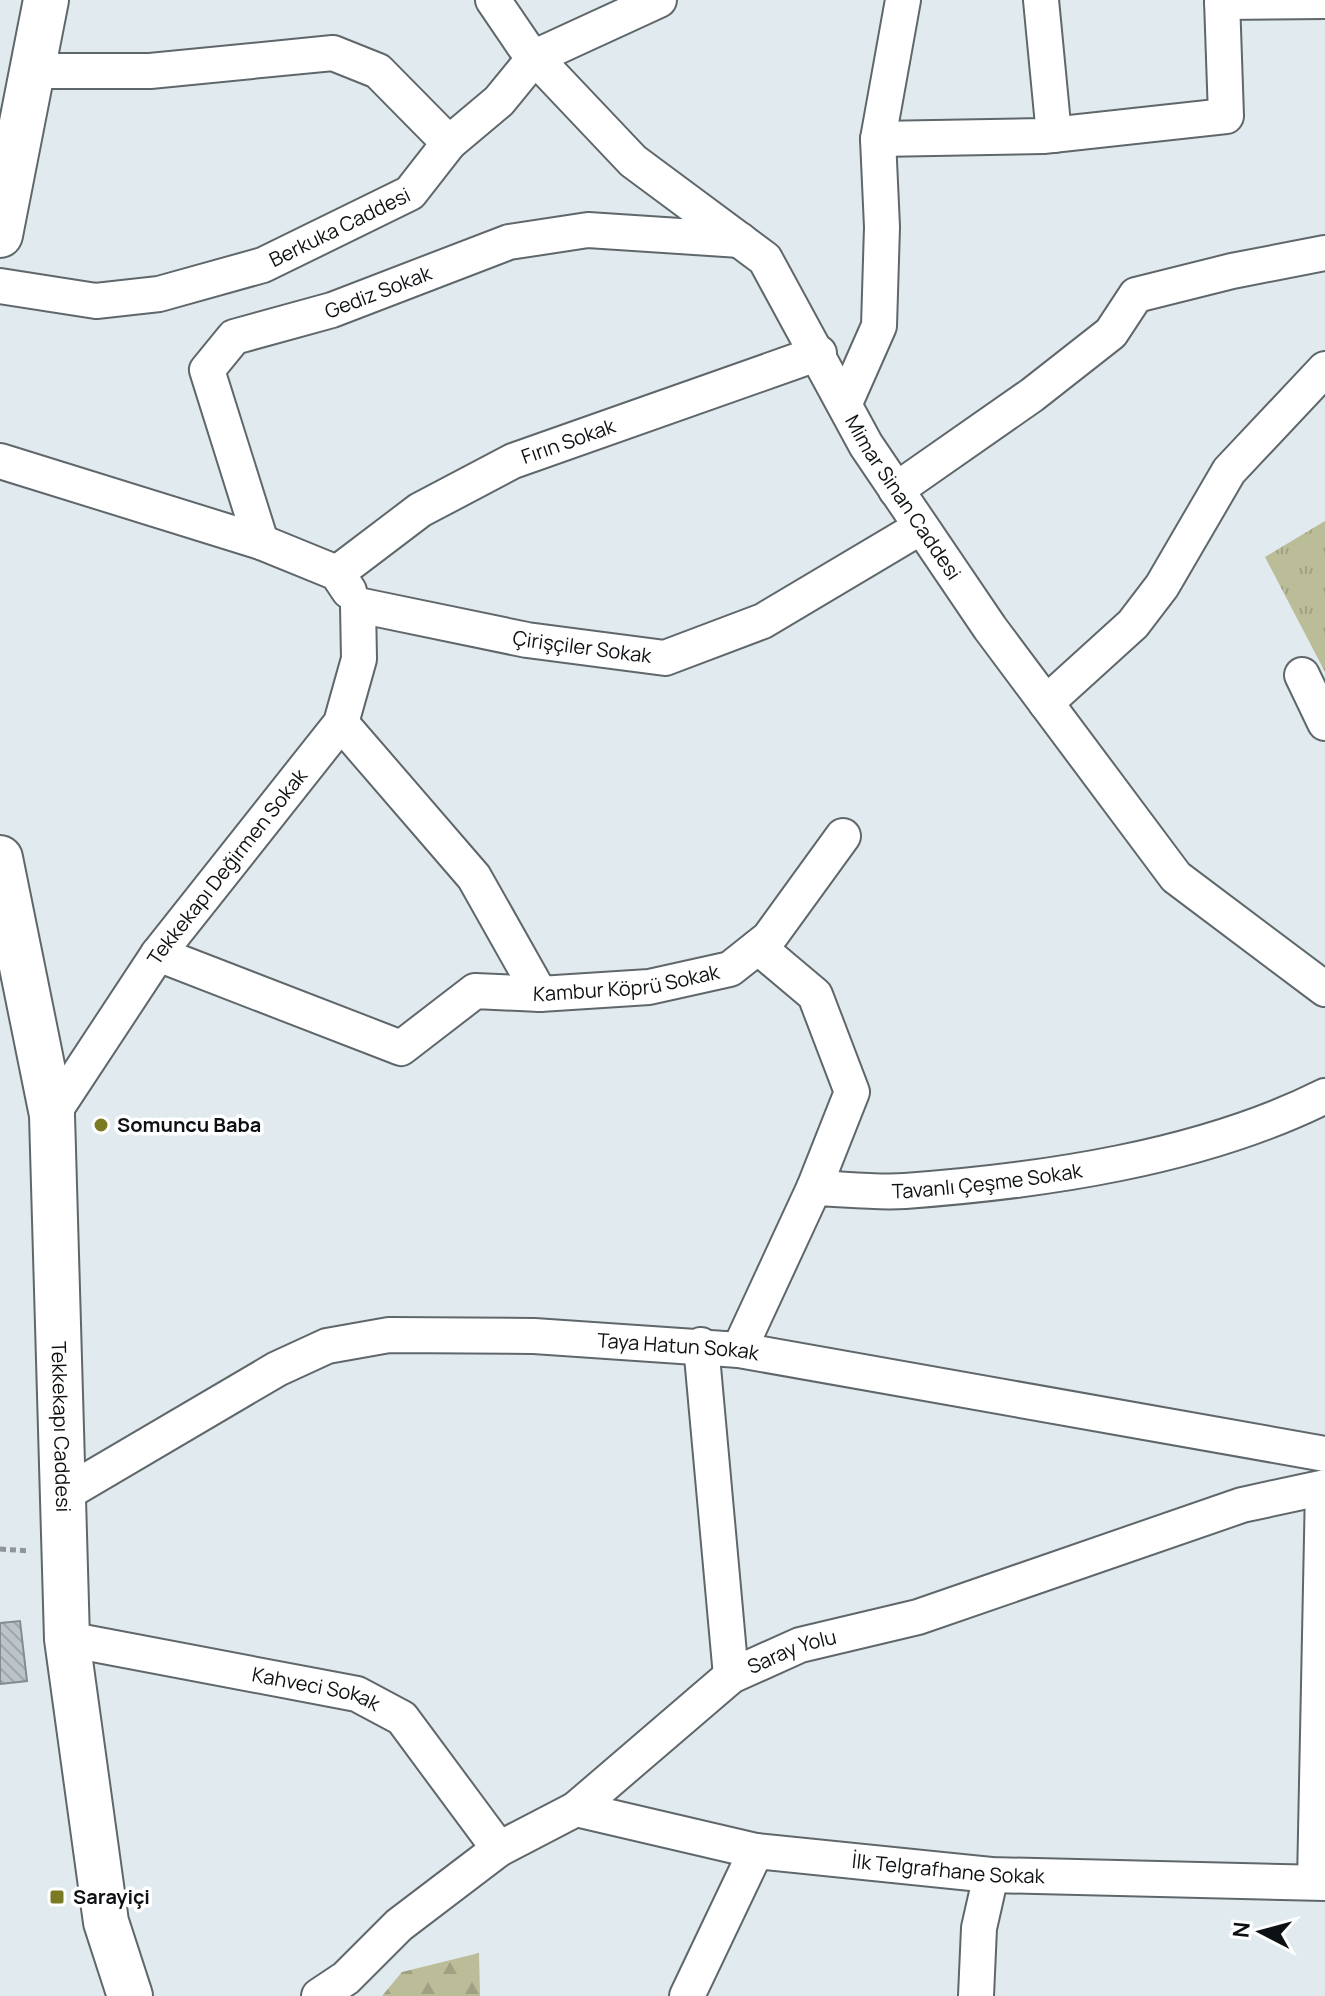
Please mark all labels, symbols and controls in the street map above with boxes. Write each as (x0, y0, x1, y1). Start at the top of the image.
street label: Berkuka Caddesi (264, 181, 415, 273)
street label: Gediz Sokak (321, 259, 436, 325)
street label: Mimar Sinan Caddesi (839, 410, 968, 585)
street label: Fırın Sokak (518, 412, 620, 470)
street label: Çirişçiler Sokak (510, 623, 654, 669)
street label: Tekkekapı Değirmen Sokak (141, 762, 313, 970)
street label: Kambur Köprü Sokak (532, 958, 723, 1007)
place label: Somuncu Baba (117, 1111, 261, 1138)
marker: Somuncu Baba (92, 1116, 110, 1134)
street label: Tavanlı Çeşme Sokak (891, 1156, 1085, 1205)
street label: Taya Hatun Sokak (596, 1326, 762, 1366)
street label: Tekkekapı Caddesi (45, 1341, 77, 1513)
street label: Saray Yolu (743, 1623, 839, 1680)
street label: Kahveci Sokak (250, 1660, 386, 1717)
street label: İlk Telgrafhane Sokak (851, 1847, 1046, 1889)
place label: Sarayiçi (73, 1883, 150, 1910)
marker: Sarayiçi (48, 1888, 66, 1906)
north arrow (1221, 1892, 1301, 1972)
text: N (1225, 1920, 1257, 1939)

